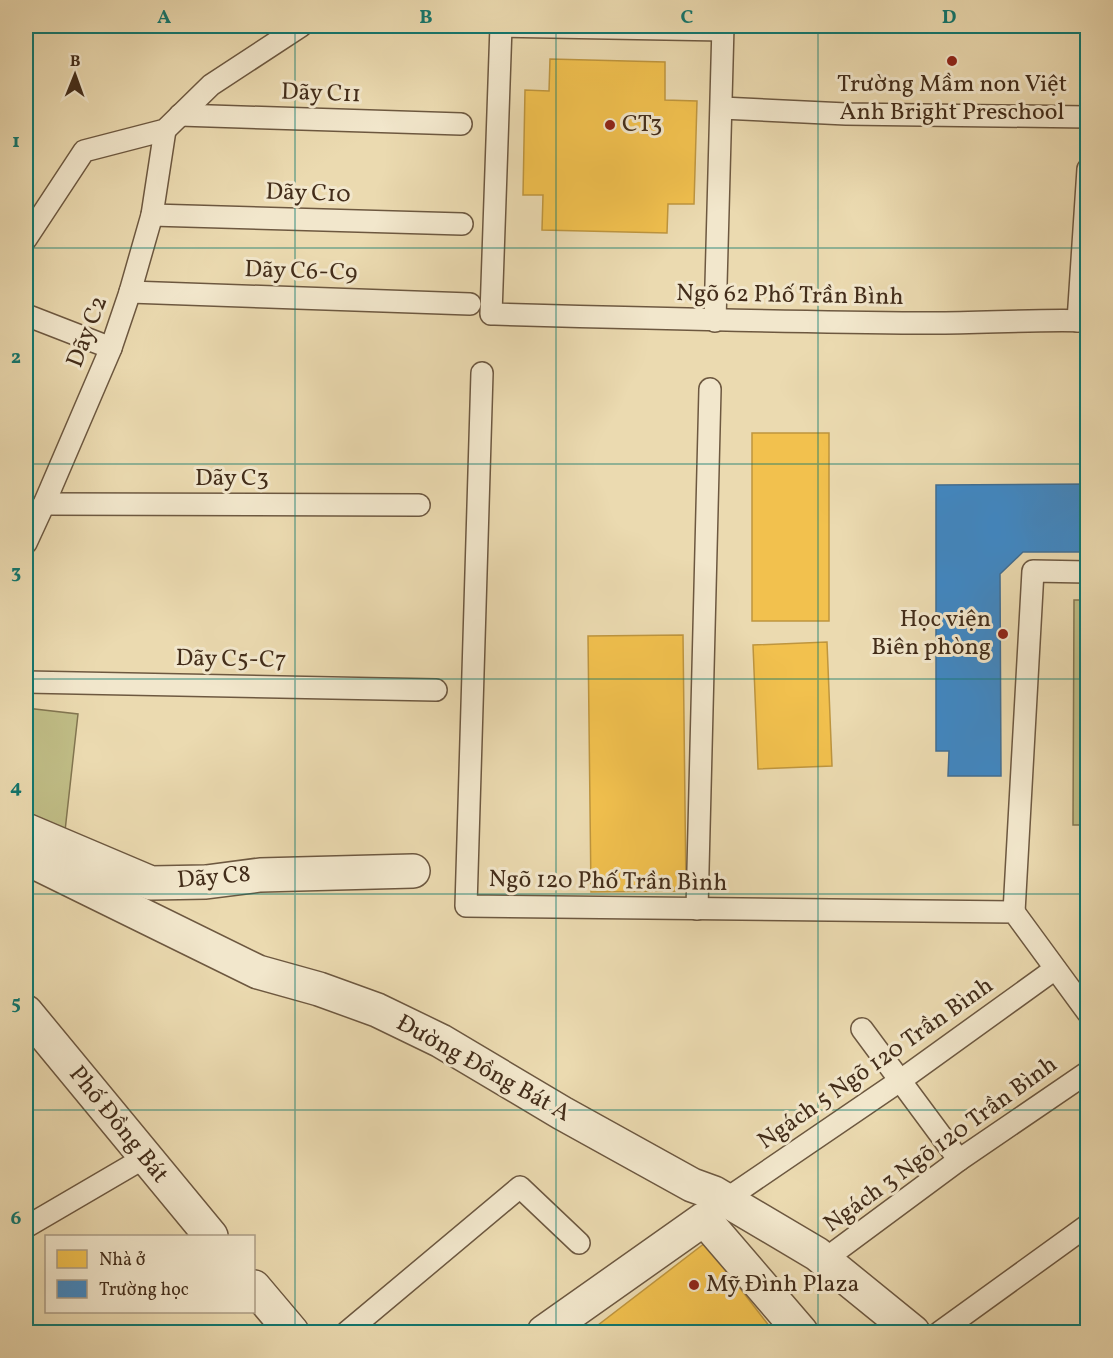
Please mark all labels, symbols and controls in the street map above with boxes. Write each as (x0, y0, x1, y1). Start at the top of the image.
text: A (157, 4, 171, 32)
text: B (419, 4, 433, 32)
text: C (681, 4, 694, 32)
text: D (942, 4, 956, 32)
north arrow (45, 45, 105, 105)
text: B (70, 51, 81, 73)
marker: Trường Mầm non Việt Anh Bright Preschool (945, 54, 959, 68)
place label: Trường Mầm non Việt Anh Bright Preschool (837, 68, 1067, 130)
street label: Dãy C11 (280, 76, 362, 112)
place label: CT3 (622, 108, 662, 142)
marker: CT3 (603, 118, 617, 132)
text: 1 (12, 128, 20, 156)
street label: Dãy C10 (265, 176, 351, 212)
street label: Dãy C6-C9 (244, 253, 358, 291)
street label: Ngõ 62 Phố Trần Bình (676, 277, 904, 315)
street label: Dãy C2 (59, 291, 117, 373)
text: 2 (11, 344, 21, 372)
street label: Dãy C3 (195, 462, 269, 496)
text: 3 (11, 559, 21, 587)
place label: Học viện Biên phòng (871, 603, 991, 665)
marker: Học viện Biên phòng (996, 627, 1010, 641)
street label: Dãy C5-C7 (175, 642, 287, 678)
text: 4 (10, 774, 22, 802)
street label: Dãy C8 (176, 858, 252, 898)
street label: Ngõ 120 Phố Trần Bình (488, 863, 728, 901)
street label: Ngách 5 Ngõ 120 Trần Bình (751, 970, 1001, 1158)
text: 5 (11, 990, 21, 1018)
street label: Đường Đồng Bát A (390, 1007, 577, 1131)
street label: Ngách 3 Ngõ 120 Trần Bình (817, 1049, 1065, 1241)
street label: Phố Đồng Bát (60, 1059, 176, 1191)
text: 6 (11, 1205, 22, 1233)
legend (45, 1235, 255, 1313)
text: Nhà ở (99, 1248, 146, 1273)
place label: Mỹ Đình Plaza (706, 1268, 859, 1302)
text: Trường học (99, 1278, 189, 1303)
marker: Mỹ Đình Plaza (687, 1278, 701, 1292)

